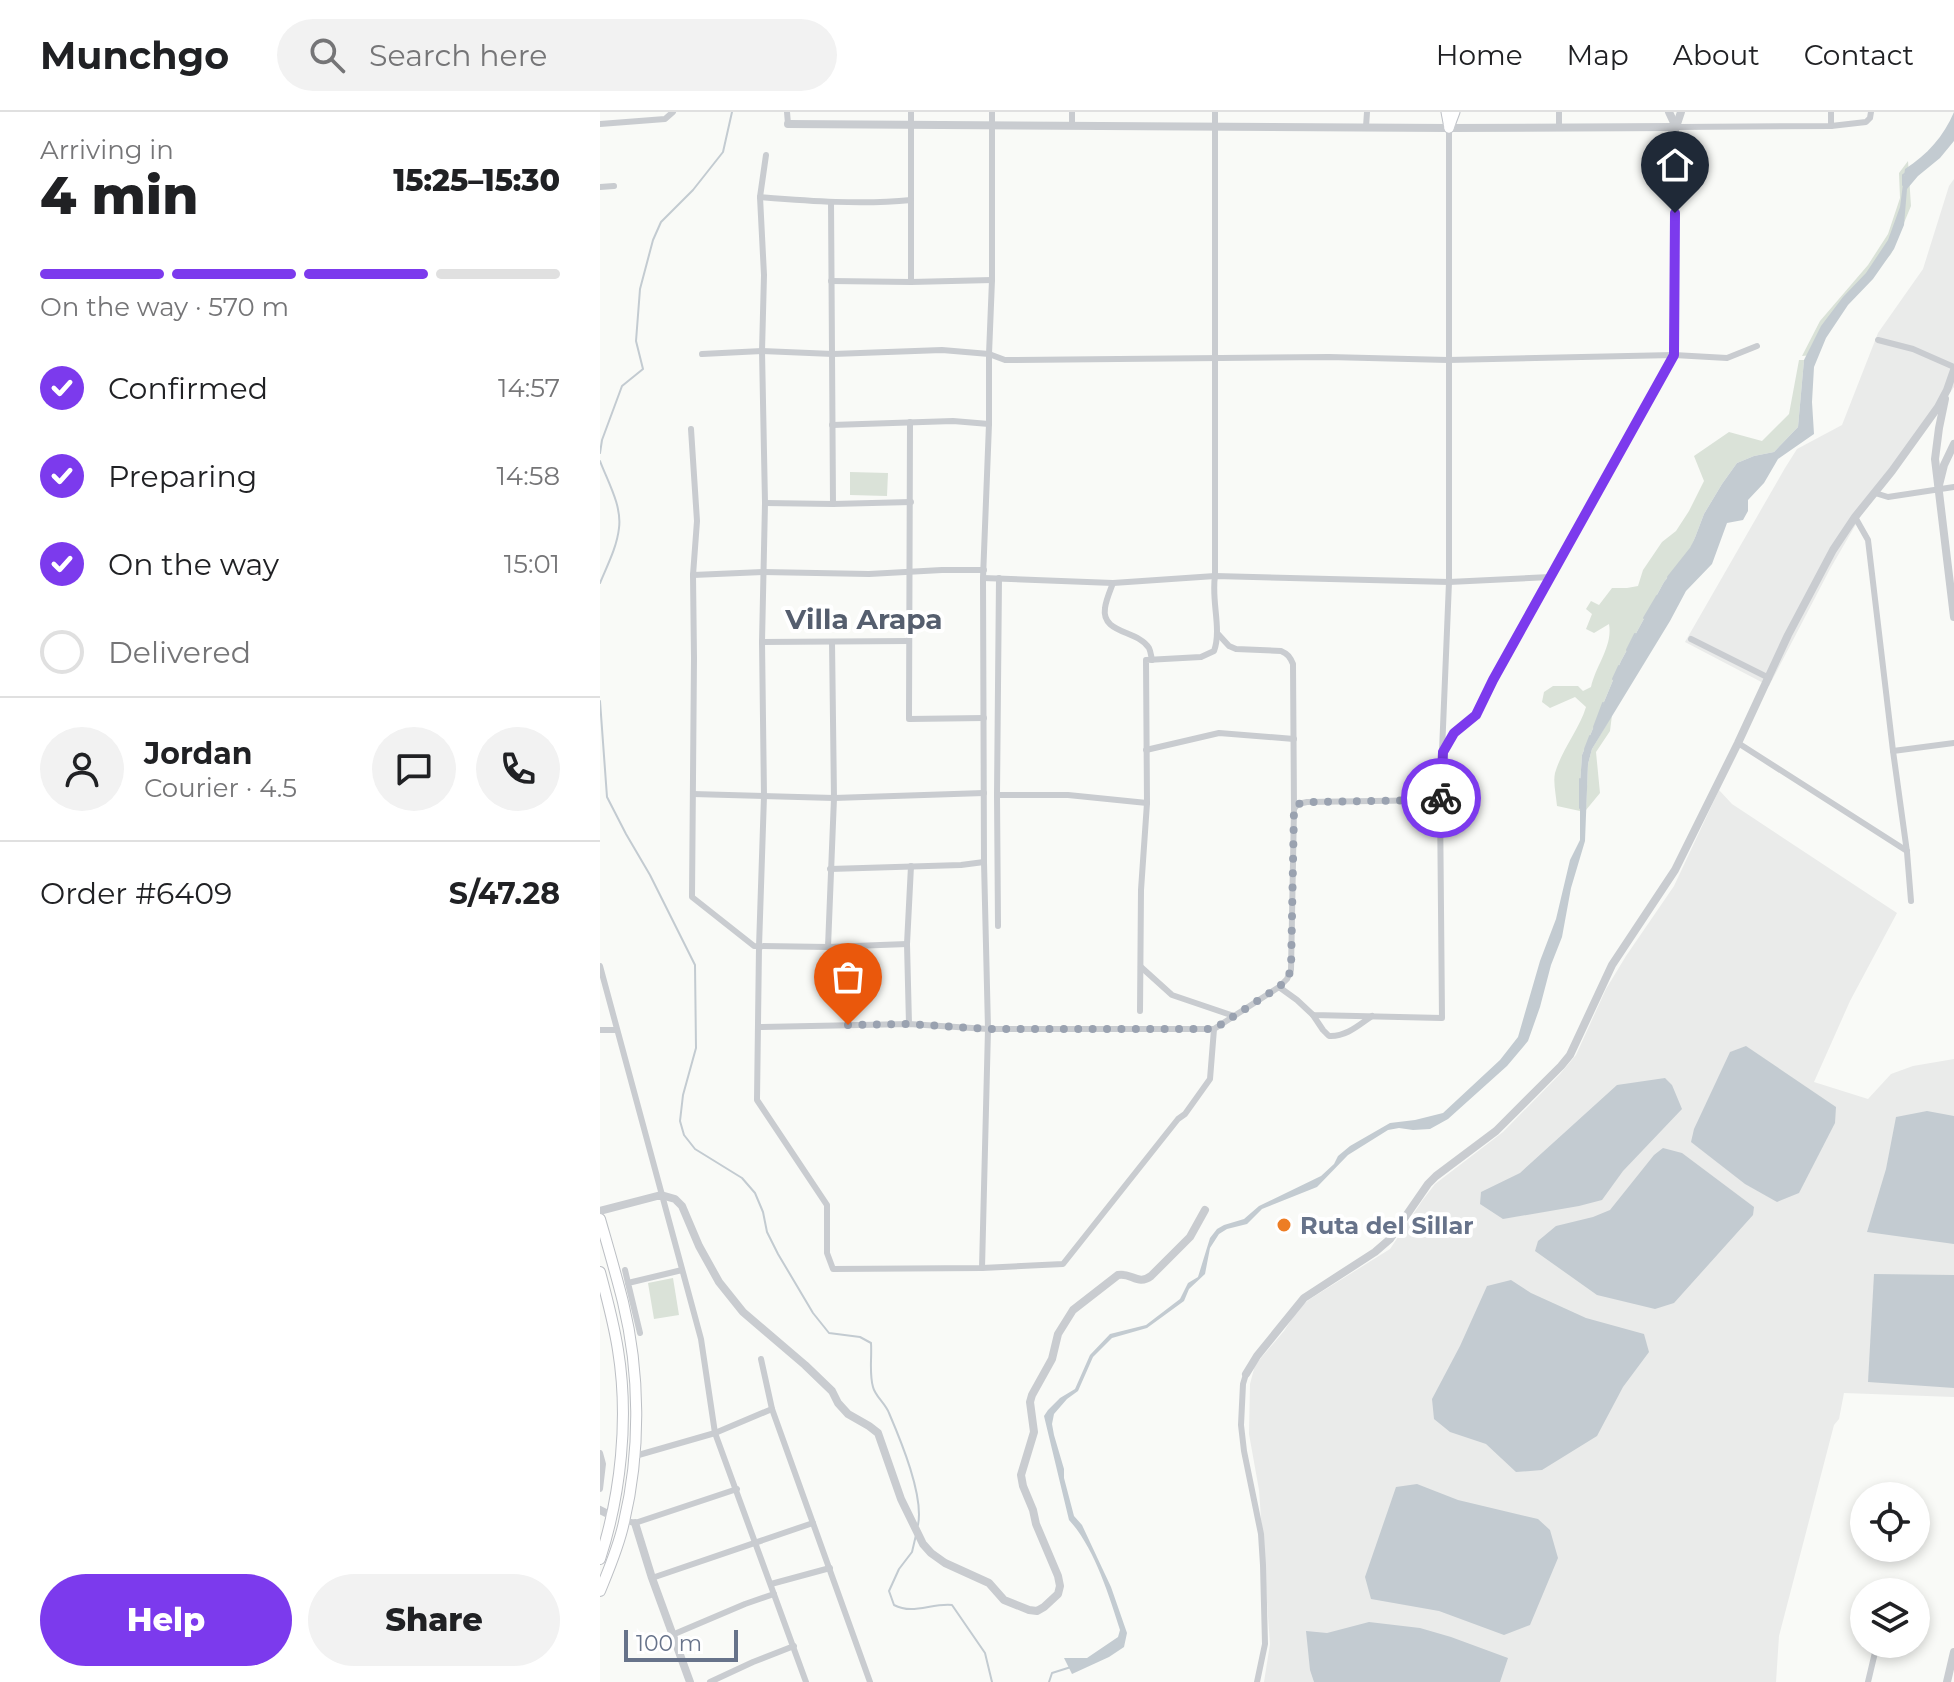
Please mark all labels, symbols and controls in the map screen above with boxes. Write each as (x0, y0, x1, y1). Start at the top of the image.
search box (277, 19, 837, 91)
text: Munchgo (40, 32, 229, 79)
icon: search (305, 33, 349, 77)
text: Search here (369, 37, 547, 74)
text: Home (1436, 38, 1523, 72)
text: Map (1567, 38, 1629, 72)
text: About (1673, 38, 1760, 72)
text: Contact (1804, 38, 1914, 72)
pin (1641, 131, 1709, 213)
text: Arriving in (40, 134, 174, 166)
icon: home (1653, 143, 1697, 187)
text: 15:25–15:30 (393, 162, 560, 199)
text: 4 min (40, 164, 198, 227)
text: On the way · 570 m (40, 291, 289, 323)
icon: check (40, 366, 84, 410)
text: Confirmed (108, 370, 268, 407)
text: 14:57 (498, 372, 560, 404)
icon: check (40, 454, 84, 498)
text: Preparing (108, 458, 257, 495)
text: 14:58 (496, 460, 560, 492)
icon: check (40, 542, 84, 586)
text: On the way (108, 546, 279, 583)
text: 15:01 (504, 548, 560, 580)
district label: Villa Arapa (784, 602, 943, 636)
text: Delivered (108, 634, 251, 671)
button: person (40, 727, 124, 811)
button: chat (372, 727, 456, 811)
button: phone (476, 727, 560, 811)
text: Jordan (144, 735, 253, 772)
courier (1401, 758, 1481, 838)
text: Courier · 4.5 (144, 772, 297, 804)
icon: bike (1419, 776, 1463, 820)
text: Order #6409 (40, 875, 232, 912)
text: S/47.28 (449, 875, 560, 912)
pin (814, 943, 882, 1025)
icon: bag (826, 955, 870, 999)
place label: Ruta del Sillar (1300, 1211, 1474, 1240)
marker: Ruta del Sillar (1275, 1216, 1293, 1234)
map controls (1850, 1482, 1930, 1658)
button: locate (1850, 1482, 1930, 1562)
button: Help (40, 1574, 292, 1666)
button: Share (308, 1574, 560, 1666)
button: layers (1850, 1578, 1930, 1658)
scale bar (624, 1626, 738, 1662)
text: 100 m (636, 1630, 702, 1657)

